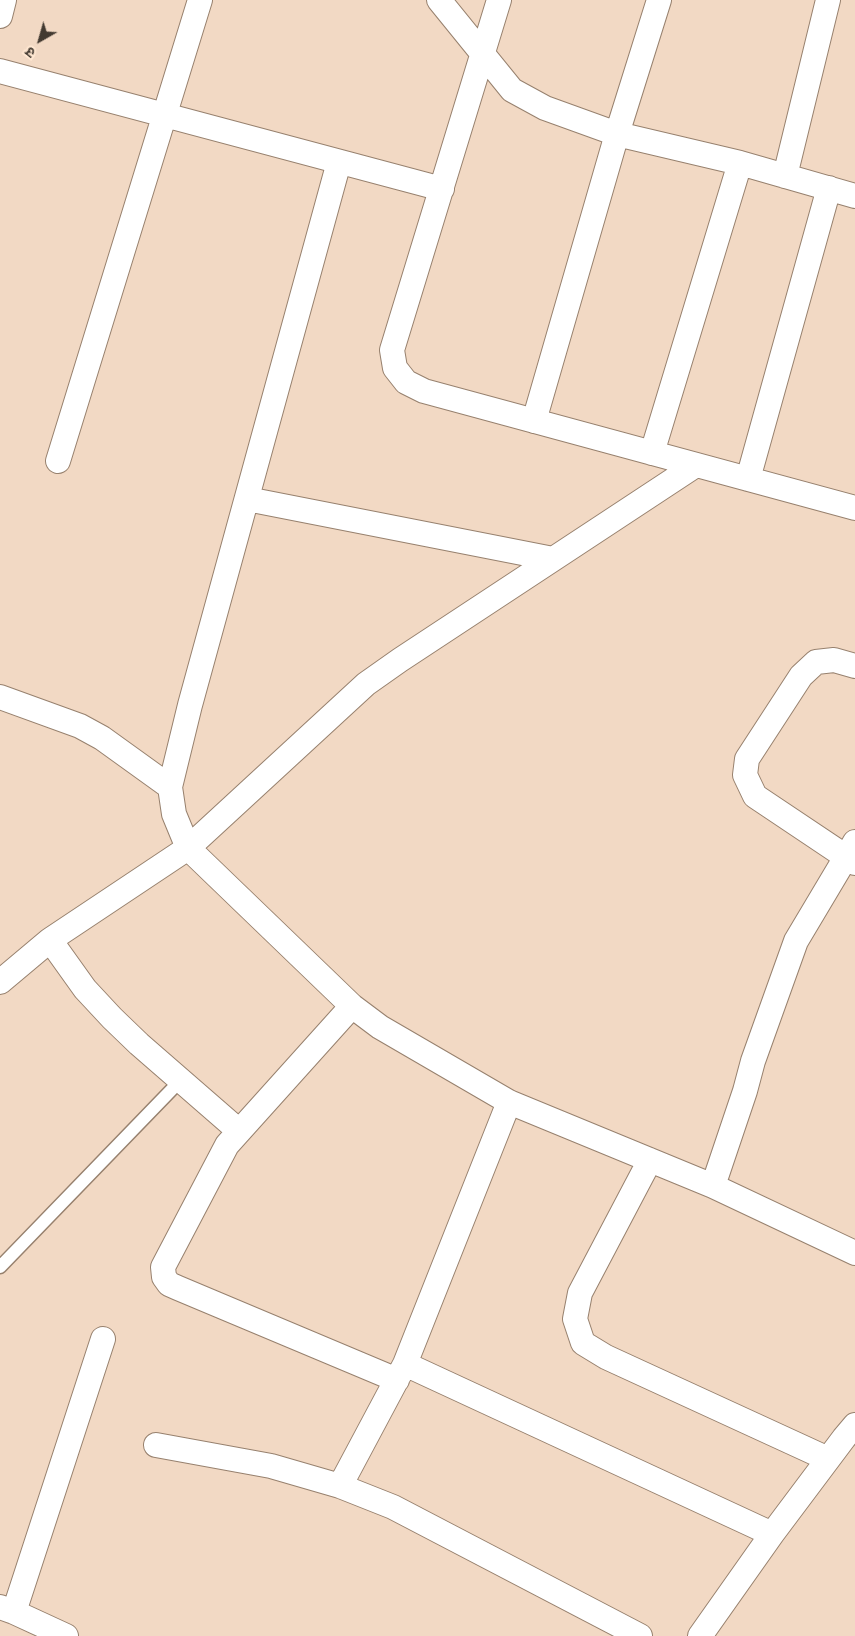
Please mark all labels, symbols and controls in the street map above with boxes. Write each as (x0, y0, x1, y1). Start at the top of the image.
north arrow (15, 15, 65, 65)
text: उ (22, 43, 39, 61)

